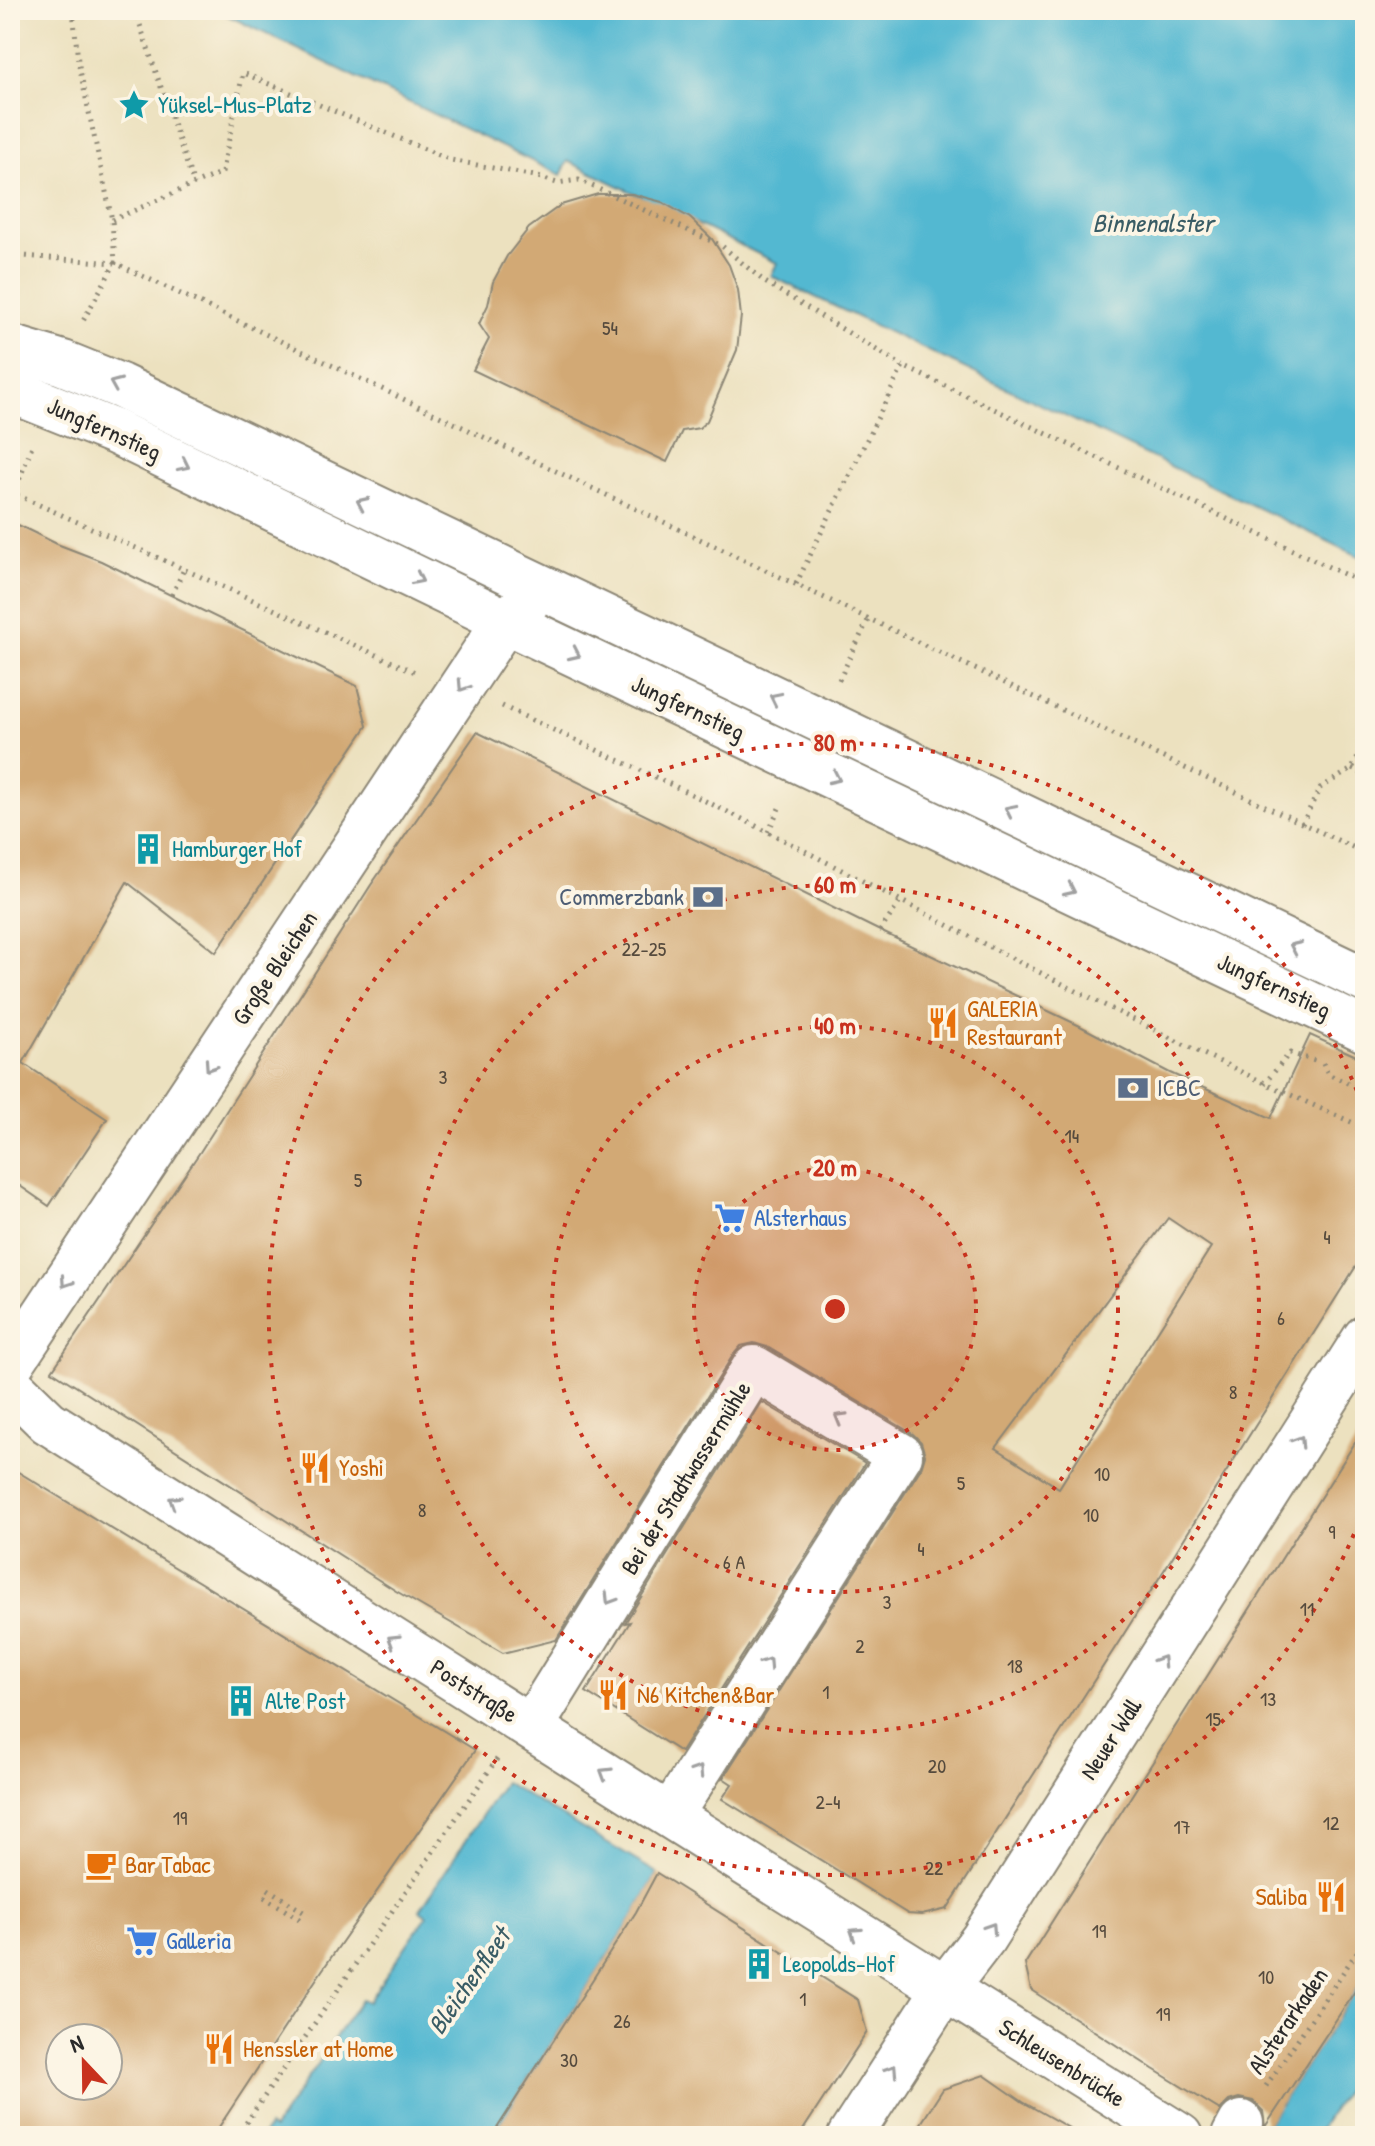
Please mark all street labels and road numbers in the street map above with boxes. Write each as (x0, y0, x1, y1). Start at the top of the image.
street label: Jungfernstieg (42, 389, 166, 467)
street label: Jungfernstieg (627, 667, 750, 747)
street label: Große Bleichen (224, 904, 324, 1031)
street label: Jungfernstieg (1213, 945, 1336, 1025)
street label: Bei der Stadtwassermühle (613, 1374, 758, 1580)
street label: Poststraße (425, 1651, 525, 1730)
street label: Neuer Wall (1072, 1691, 1149, 1785)
street label: Alsterarkaden (1240, 1961, 1335, 2080)
street label: Schleusenbrücke (993, 2011, 1132, 2114)

